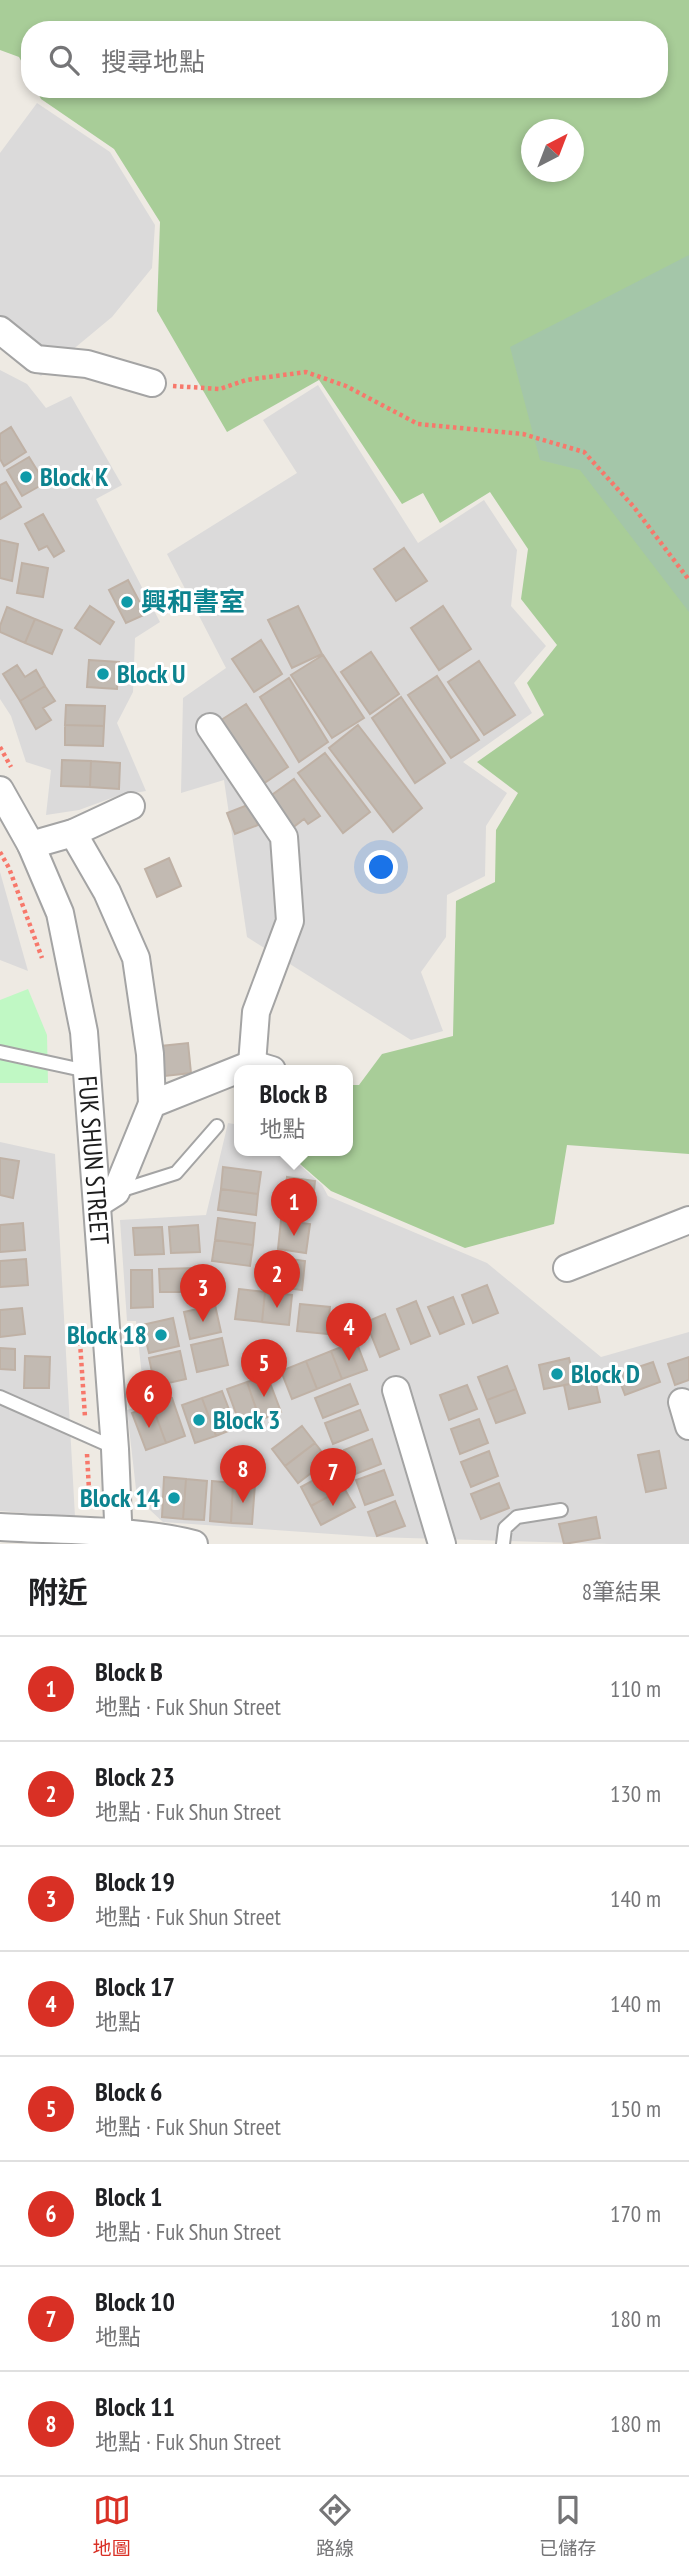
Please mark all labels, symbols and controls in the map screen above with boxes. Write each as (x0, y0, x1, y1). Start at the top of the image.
search box (21, 21, 668, 98)
icon: search (45, 41, 83, 79)
text: 搜尋地點 (101, 45, 205, 78)
north arrow (521, 119, 584, 182)
place label: Block K (40, 460, 109, 493)
marker: Block K (18, 469, 34, 485)
place label: 興和書室 (141, 585, 245, 618)
marker: 興和書室 (119, 594, 135, 610)
place label: Block U (117, 657, 186, 690)
marker: Block U (95, 666, 111, 682)
your location (364, 850, 398, 884)
popup (234, 1065, 353, 1156)
street label: FUK SHUN STREET (71, 1074, 117, 1246)
text: Block B (260, 1077, 327, 1110)
text: 地點 (260, 1114, 306, 1143)
pin: 1 (271, 1178, 317, 1236)
pin: 2 (254, 1250, 300, 1308)
pin: 3 (180, 1264, 226, 1322)
pin: 4 (326, 1303, 372, 1361)
place label: Block 18 (67, 1318, 147, 1351)
marker: Block 18 (153, 1327, 169, 1343)
pin: 5 (241, 1339, 287, 1397)
place label: Block D (571, 1357, 640, 1390)
marker: Block D (549, 1366, 565, 1382)
pin: 6 (126, 1370, 172, 1428)
place label: Block 3 (213, 1403, 281, 1436)
marker: Block 3 (191, 1412, 207, 1428)
pin: 8 (220, 1445, 266, 1503)
pin: 7 (310, 1448, 356, 1506)
place label: Block 14 (80, 1481, 161, 1514)
marker: Block 14 (166, 1490, 182, 1506)
text: 附近 (28, 1572, 88, 1611)
text: 8筆結果 (582, 1577, 661, 1606)
text: Block B (95, 1655, 163, 1688)
text: 1 (46, 1674, 57, 1703)
text: 110 m (610, 1674, 661, 1703)
text: 地點 · Fuk Shun Street (95, 1692, 281, 1721)
text: Block 23 (95, 1760, 175, 1793)
text: 2 (46, 1779, 57, 1808)
text: 130 m (610, 1779, 661, 1808)
text: 地點 · Fuk Shun Street (95, 1797, 281, 1826)
text: Block 19 (95, 1865, 175, 1898)
text: 3 (46, 1884, 57, 1913)
text: 140 m (610, 1884, 661, 1913)
text: 地點 · Fuk Shun Street (95, 1902, 281, 1931)
text: Block 17 (95, 1970, 175, 2003)
text: 4 (46, 1989, 57, 2018)
text: 140 m (610, 1989, 661, 2018)
text: 地點 (95, 2007, 141, 2036)
text: Block 6 (95, 2075, 163, 2108)
text: 5 (46, 2094, 57, 2123)
text: 150 m (610, 2094, 661, 2123)
text: 地點 · Fuk Shun Street (95, 2112, 281, 2141)
text: Block 1 (95, 2180, 163, 2213)
text: 6 (46, 2199, 57, 2228)
text: 170 m (610, 2199, 661, 2228)
text: 地點 · Fuk Shun Street (95, 2217, 281, 2246)
text: Block 10 (95, 2285, 175, 2318)
text: 7 (46, 2304, 57, 2333)
text: 180 m (610, 2304, 661, 2333)
text: 地點 (95, 2322, 141, 2351)
text: Block 11 (95, 2390, 175, 2423)
text: 8 (46, 2409, 57, 2438)
text: 180 m (610, 2409, 661, 2438)
text: 地點 · Fuk Shun Street (95, 2427, 281, 2456)
tab: 地圖 (93, 2491, 131, 2560)
tab: 路線 (316, 2491, 354, 2560)
tab: 已儲存 (539, 2491, 596, 2560)

